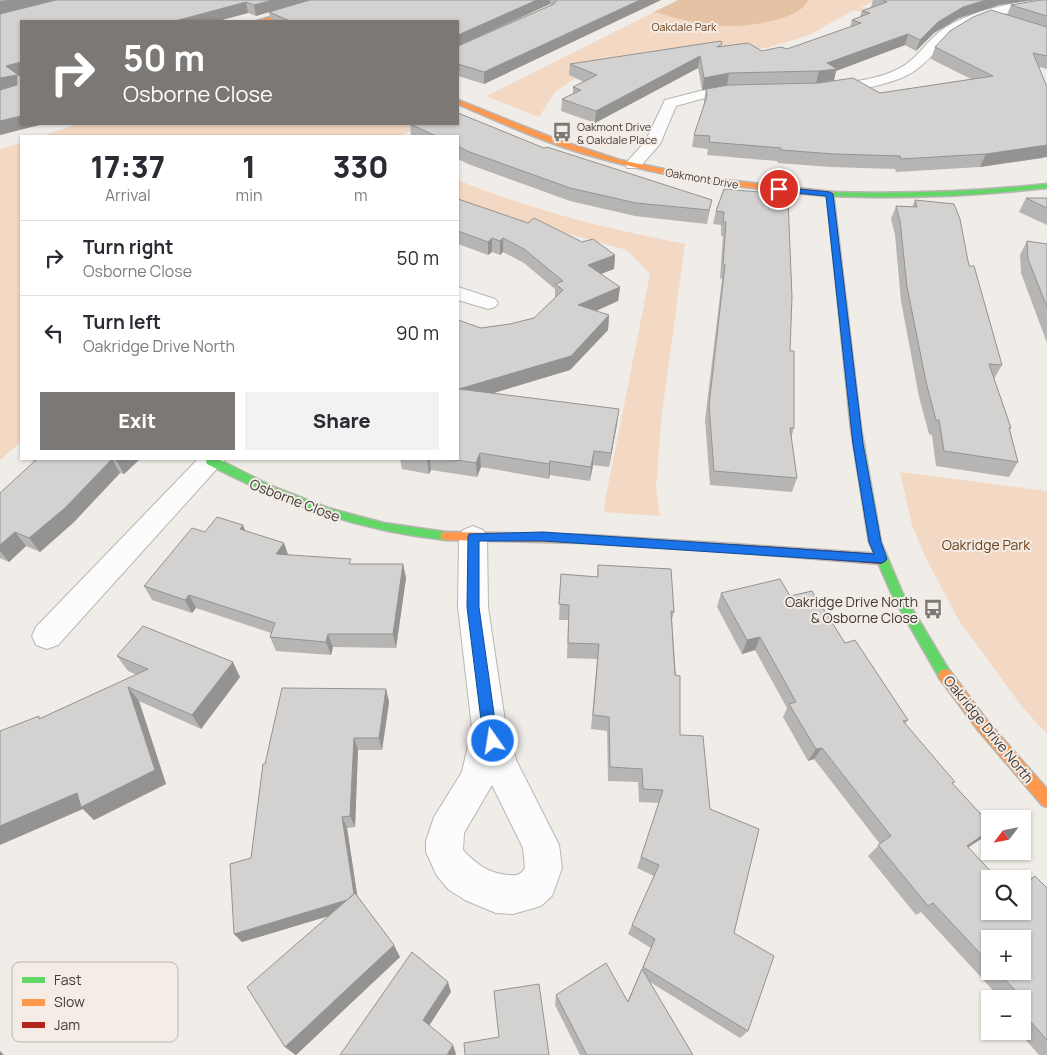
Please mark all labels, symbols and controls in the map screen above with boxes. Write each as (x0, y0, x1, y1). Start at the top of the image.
park label: Oakdale Park (651, 19, 717, 34)
text: 50 m (123, 34, 205, 82)
icon: right (40, 40, 105, 105)
text: Osborne Close (123, 79, 273, 109)
place label: Oakmont Drive & Oakdale Place (577, 119, 658, 147)
bus stop icon: Oakmont Drive & Oakdale Place (551, 121, 573, 143)
text: 17:37 (90, 146, 165, 187)
text: 1 (242, 146, 256, 187)
text: 330 (333, 146, 389, 187)
street label: Oakmont Drive (664, 164, 740, 192)
pin (758, 168, 800, 210)
icon: arrive (765, 175, 793, 203)
text: Arrival (105, 184, 151, 206)
text: min (236, 184, 262, 206)
text: m (354, 184, 367, 206)
text: Turn right (83, 234, 173, 260)
icon: right (40, 244, 68, 272)
text: 50 m (397, 245, 439, 271)
text: Osborne Close (83, 260, 192, 282)
text: Turn left (83, 309, 161, 335)
icon: left (40, 319, 68, 347)
text: 90 m (396, 320, 439, 346)
text: Oakridge Drive North (83, 335, 235, 357)
button: Exit (40, 392, 235, 450)
button: Share (245, 392, 439, 450)
street label: Osborne Close (247, 474, 343, 526)
park label: Oakridge Park (942, 535, 1031, 554)
place label: Oakridge Drive North & Osborne Close (785, 592, 918, 627)
bus stop icon: Oakridge Drive North & Osborne Close (922, 598, 944, 620)
street label: Oakridge Drive North (940, 671, 1038, 787)
position arrow (466, 714, 518, 766)
north arrow (981, 810, 1031, 860)
map controls (981, 810, 1031, 1040)
button: search (981, 870, 1031, 920)
button: + (981, 930, 1031, 980)
legend (12, 962, 178, 1042)
text: Fast (54, 970, 82, 989)
button: − (981, 990, 1031, 1040)
text: Slow (54, 992, 85, 1011)
text: Jam (54, 1015, 80, 1034)

